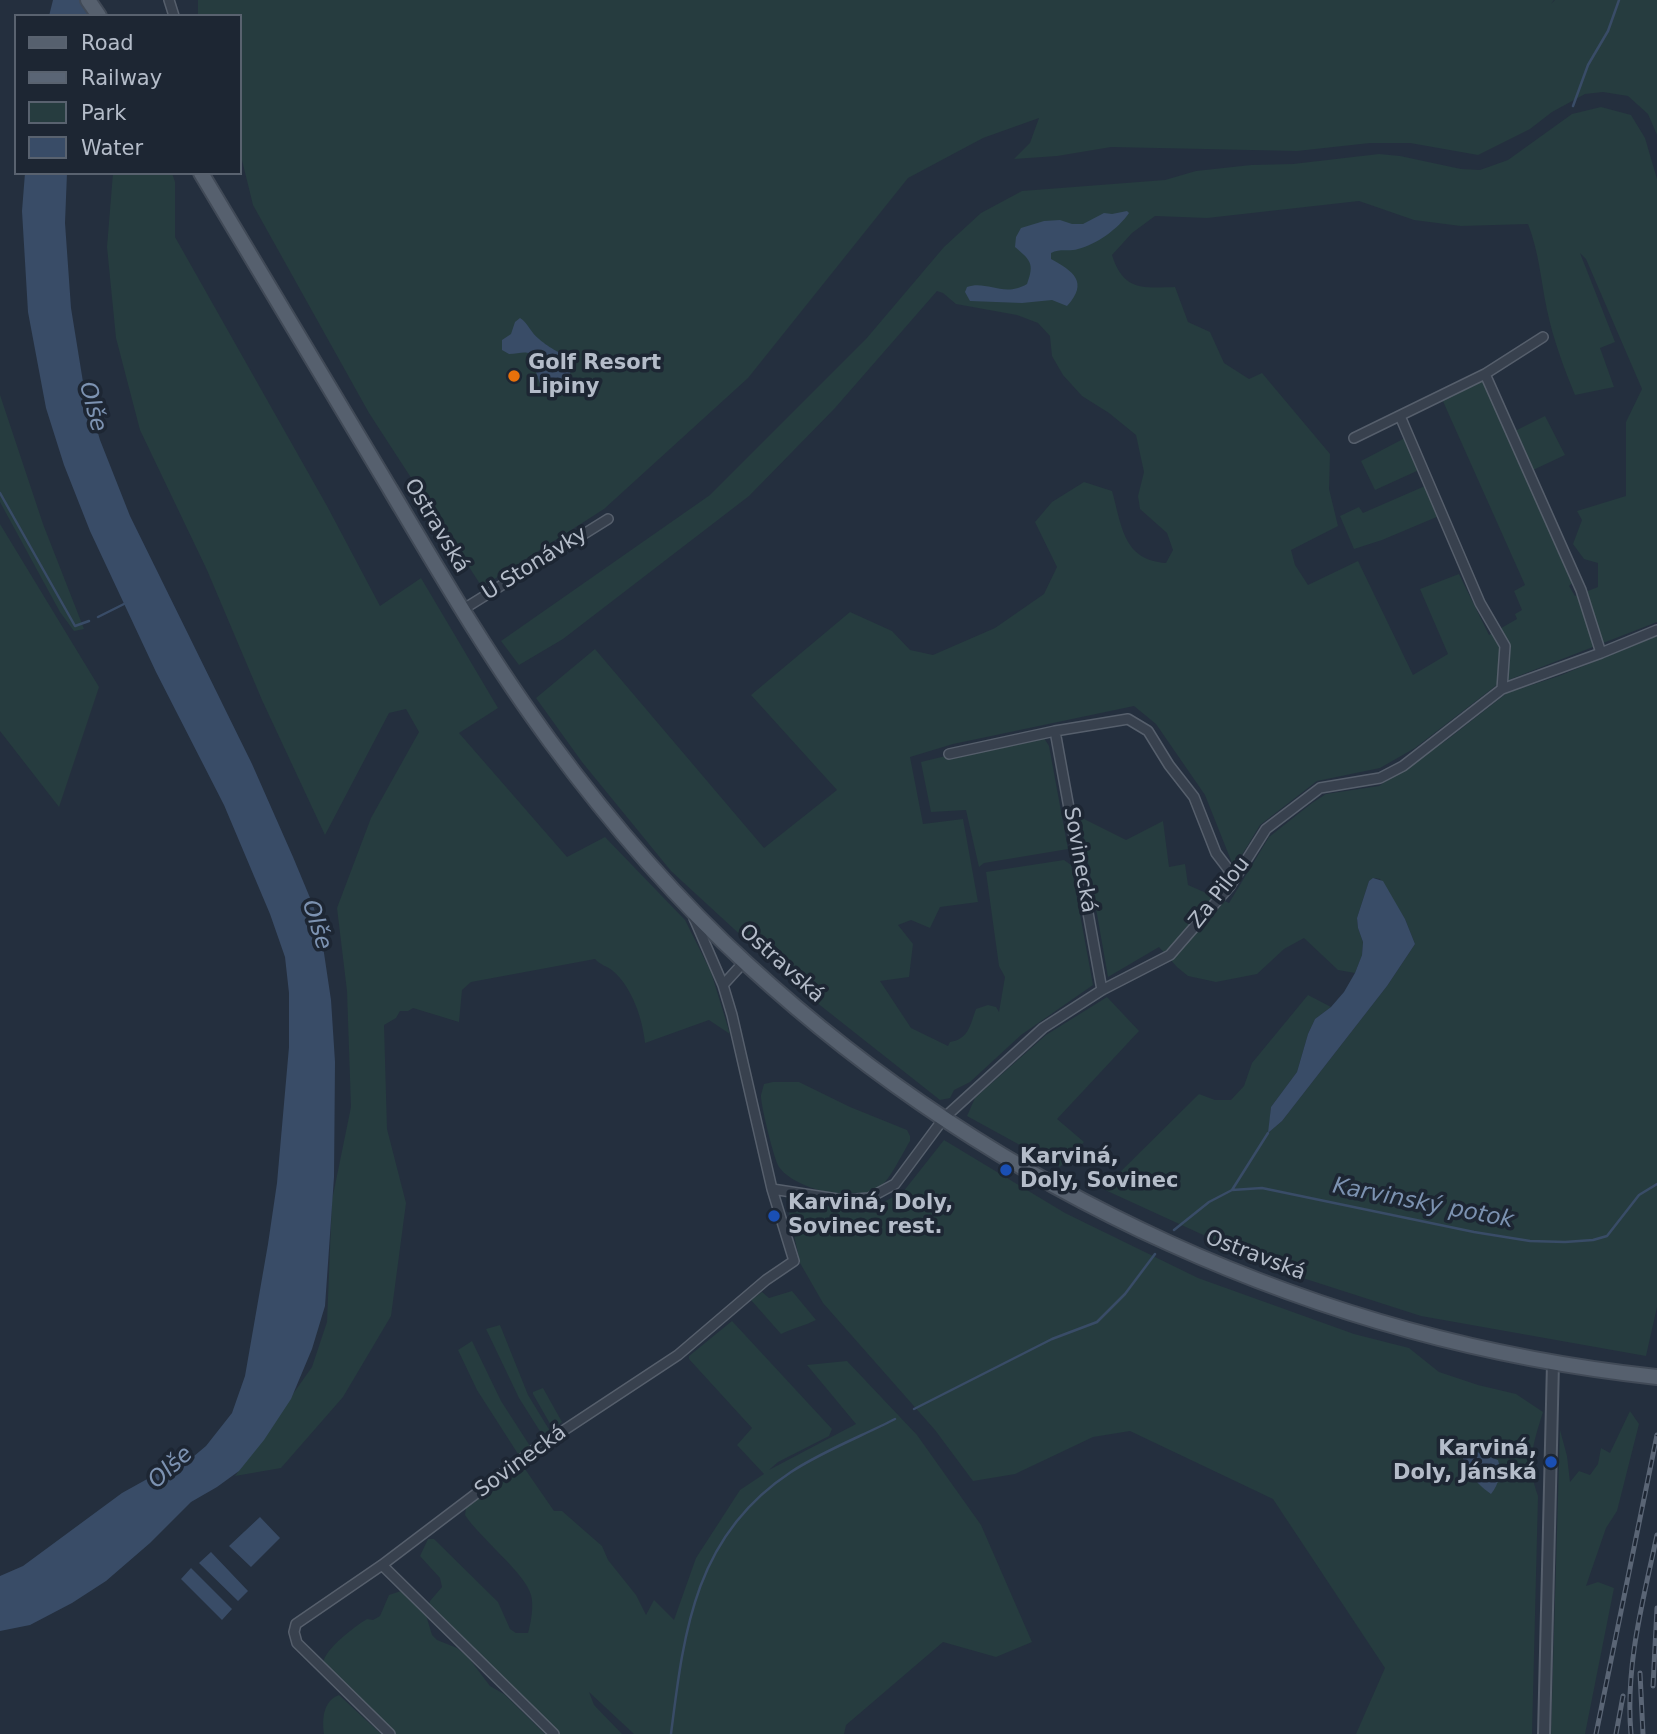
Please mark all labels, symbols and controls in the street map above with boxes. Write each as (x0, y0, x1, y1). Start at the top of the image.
legend (14, 14, 242, 175)
text: Road (81, 31, 134, 55)
text: Railway (81, 66, 162, 90)
text: Park (81, 101, 126, 125)
text: Water (81, 136, 143, 160)
place label: Golf Resort Lipiny (528, 351, 661, 401)
marker: Golf Resort Lipiny (506, 368, 522, 384)
water label: Olše (72, 379, 112, 435)
street label: Ostravská (398, 474, 474, 578)
street label: U Stonávky (478, 522, 592, 606)
street label: Sovinecká (1057, 805, 1101, 915)
street label: Za Pilou (1184, 852, 1256, 934)
water label: Olše (295, 897, 337, 953)
street label: Ostravská (733, 919, 829, 1009)
place label: Karviná, Doly, Sovinec (1020, 1145, 1178, 1195)
marker: Karviná, Doly, Sovinec (998, 1162, 1014, 1178)
water label: Karvinský potok (1330, 1173, 1516, 1235)
place label: Karviná, Doly, Sovinec rest. (788, 1191, 953, 1241)
marker: Karviná, Doly, Sovinec rest. (766, 1208, 782, 1224)
street label: Ostravská (1201, 1225, 1309, 1287)
street label: Sovinecká (470, 1420, 572, 1504)
place label: Karviná, Doly, Jánská (1393, 1437, 1537, 1487)
water label: Olše (143, 1441, 199, 1495)
marker: Karviná, Doly, Jánská (1543, 1454, 1559, 1470)

